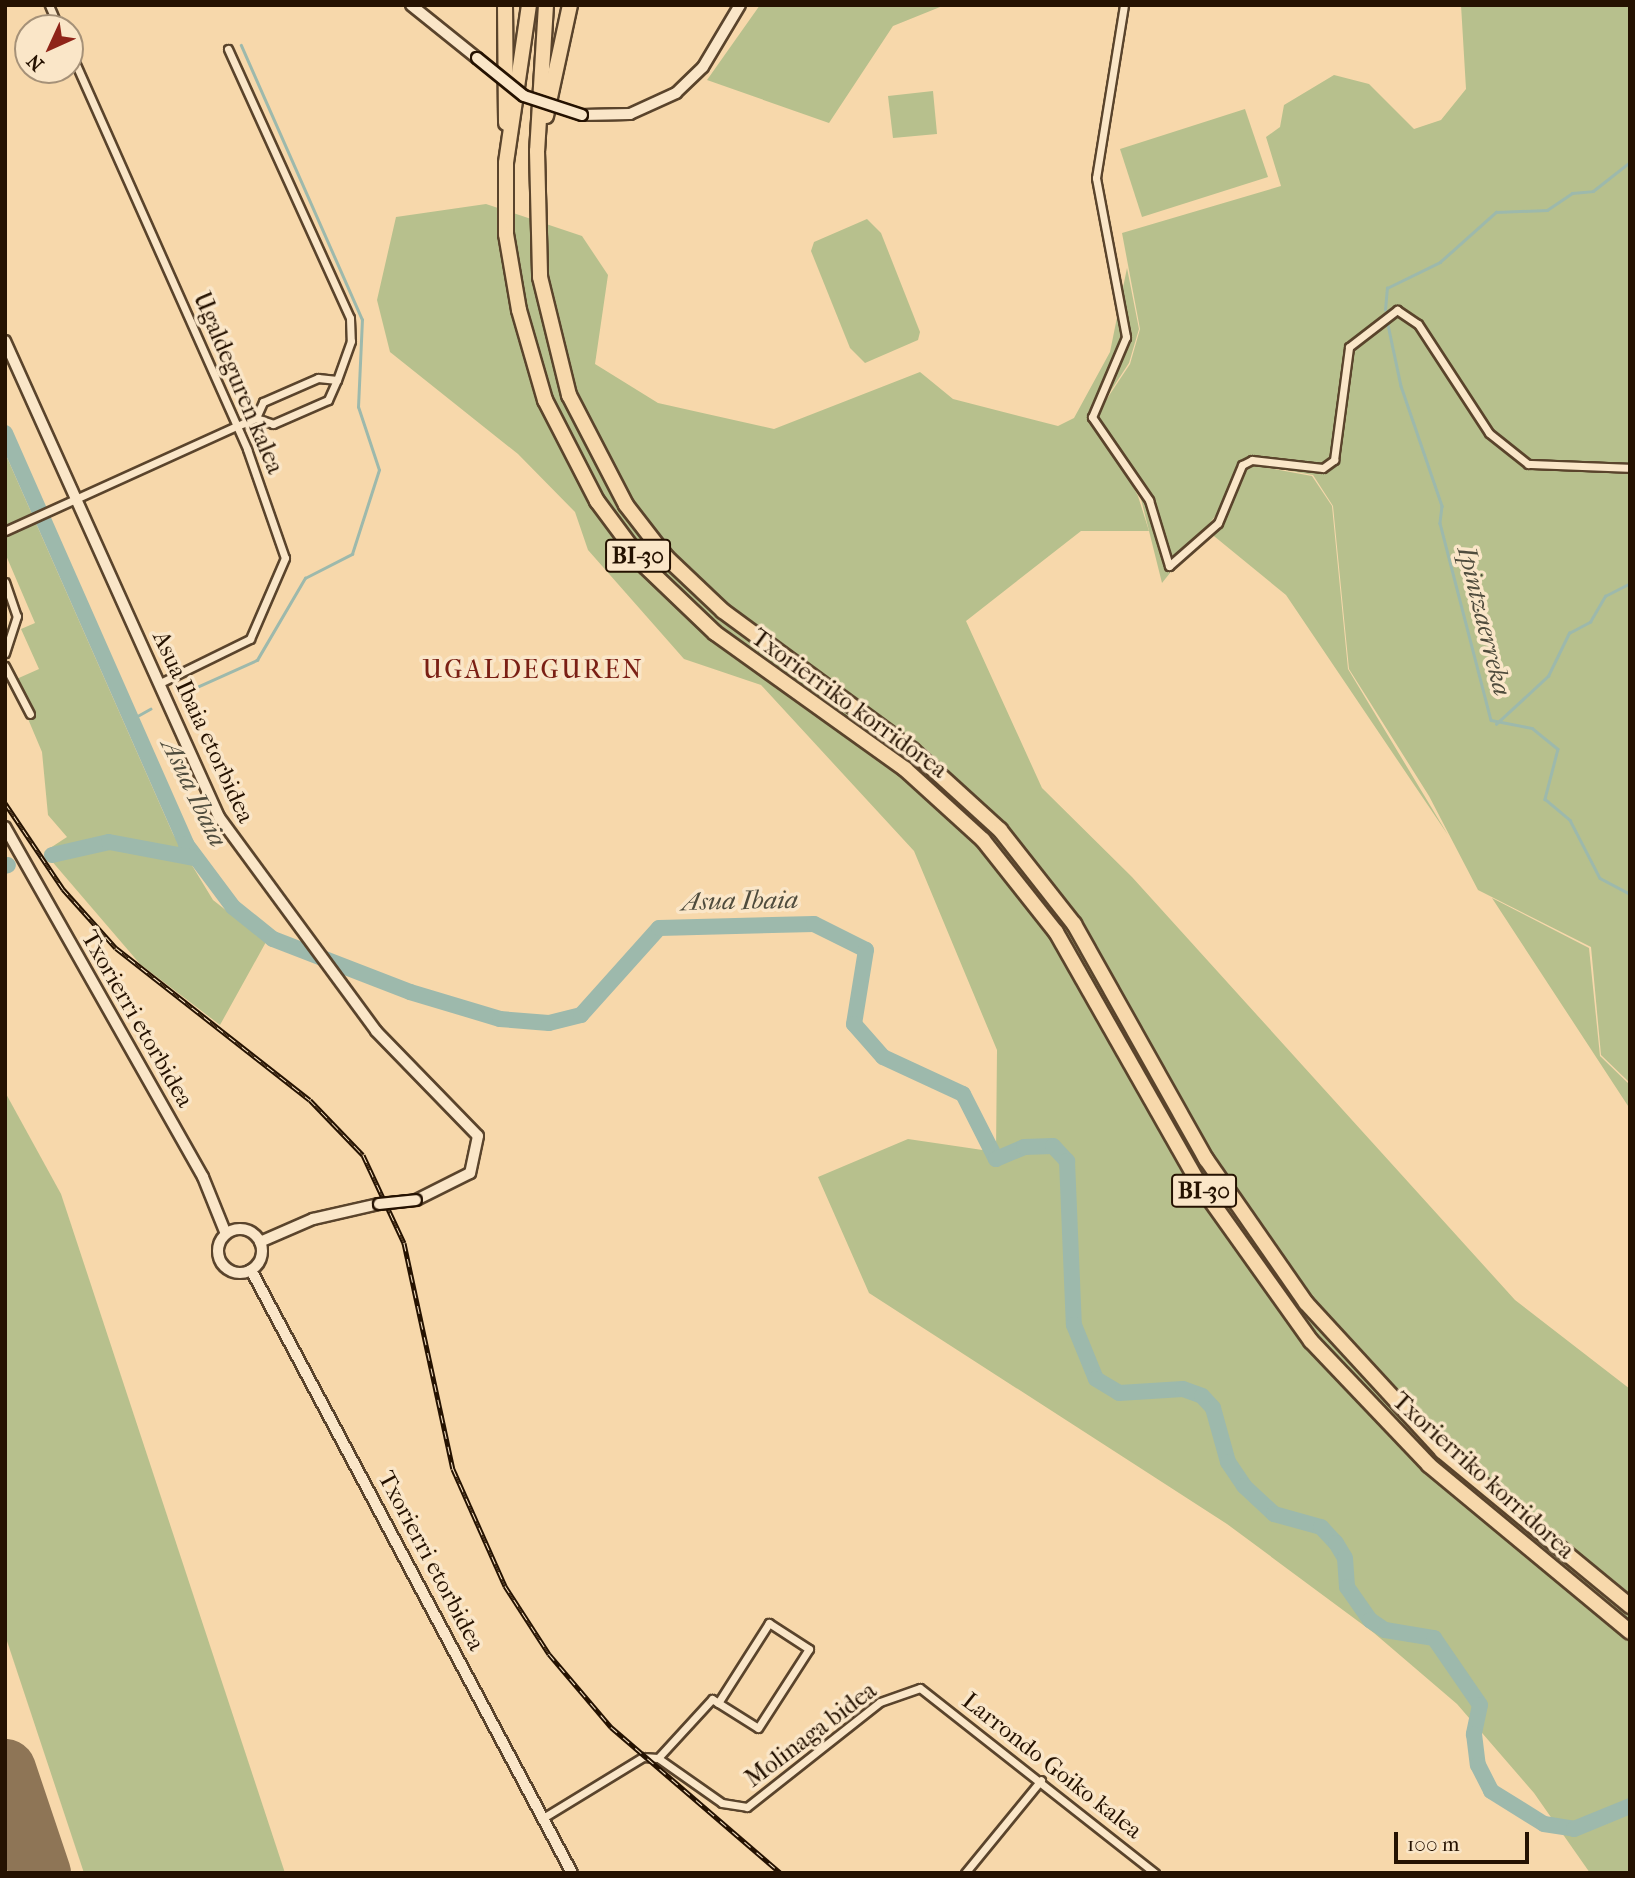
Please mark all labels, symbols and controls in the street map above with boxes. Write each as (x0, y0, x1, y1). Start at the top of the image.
north arrow (14, 14, 84, 84)
text: N (23, 50, 48, 75)
street label: Ugaldeguren kalea (187, 288, 289, 478)
road number: BI-30 (605, 536, 671, 576)
water label: Ipintzaerreka (1450, 543, 1518, 699)
street label: Txorierriko korridorea (746, 623, 952, 785)
street label: Asua Ibaia etorbidea (146, 626, 260, 828)
district label: UGALDEGUREN (424, 654, 642, 686)
water label: Asua Ibaia (155, 734, 233, 852)
water label: Asua Ibaia (682, 884, 798, 918)
street label: Txorierri etorbidea (75, 926, 199, 1112)
road number: BI-30 (1171, 1172, 1237, 1210)
street label: Txorierriko korridorea (1386, 1387, 1580, 1565)
street label: Txorierri etorbidea (372, 1466, 490, 1656)
street label: Molinaga bidea (740, 1676, 882, 1794)
street label: Larrondo Goiko kalea (956, 1687, 1148, 1845)
scale bar (1397, 1818, 1532, 1862)
text: 100 m (1407, 1832, 1460, 1856)

